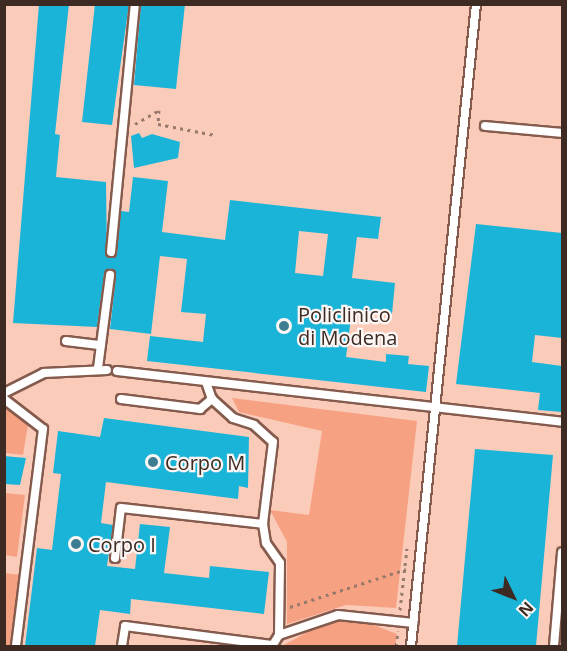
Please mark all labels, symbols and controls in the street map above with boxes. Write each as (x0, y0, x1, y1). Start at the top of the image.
place label: Policlinico di Modena (298, 302, 397, 349)
marker: Policlinico di Modena (275, 317, 293, 335)
place label: Corpo M (165, 450, 245, 474)
marker: Corpo M (146, 455, 160, 469)
place label: Corpo I (88, 532, 156, 556)
marker: Corpo I (69, 537, 83, 551)
north arrow (483, 567, 543, 627)
text: N (514, 597, 539, 622)

